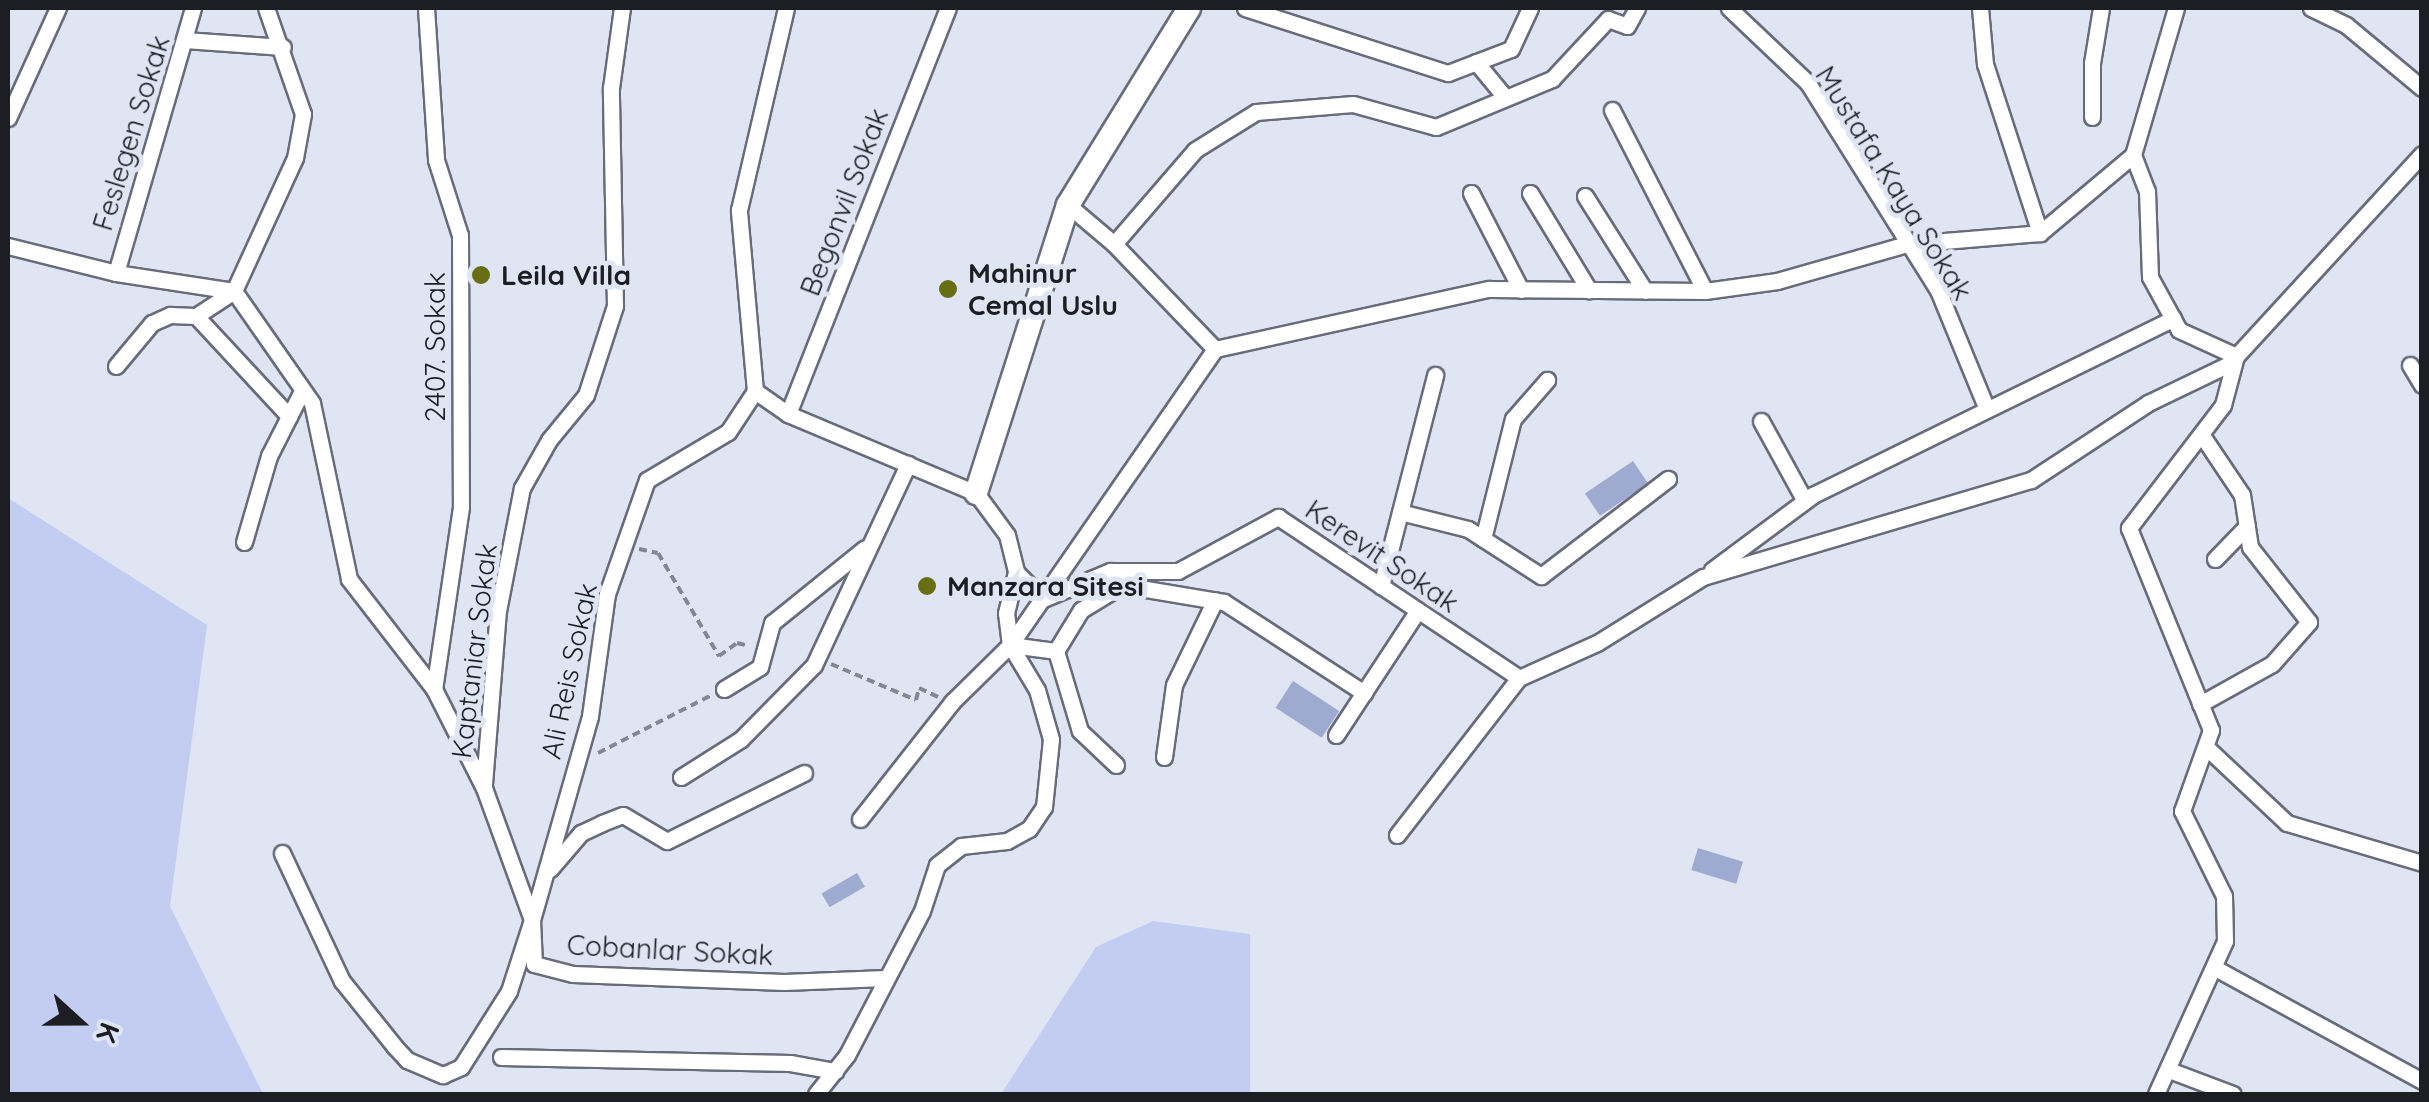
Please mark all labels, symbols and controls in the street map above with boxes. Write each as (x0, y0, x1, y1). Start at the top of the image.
street label: Feslegen Sokak (85, 31, 177, 235)
street label: Mustafa Kaya Sokak (1808, 60, 1980, 306)
street label: Begonvil Sokak (793, 104, 895, 300)
place label: Mahinur Cemal Uslu (968, 256, 1118, 322)
place label: Leila Villa (501, 258, 631, 292)
marker: Leila Villa (470, 264, 492, 286)
street label: 2407. Sokak (418, 272, 452, 422)
marker: Mahinur Cemal Uslu (937, 278, 959, 300)
street label: Kerevit Sokak (1299, 492, 1465, 620)
street label: Kaptaniar Sokak (444, 542, 504, 760)
place label: Manzara Sitesi (947, 569, 1144, 603)
marker: Manzara Sitesi (916, 575, 938, 597)
street label: Ali Reis Sokak (534, 580, 604, 762)
street label: Cobanlar Sokak (566, 928, 774, 972)
north arrow (30, 972, 130, 1072)
text: K (89, 1018, 128, 1048)

